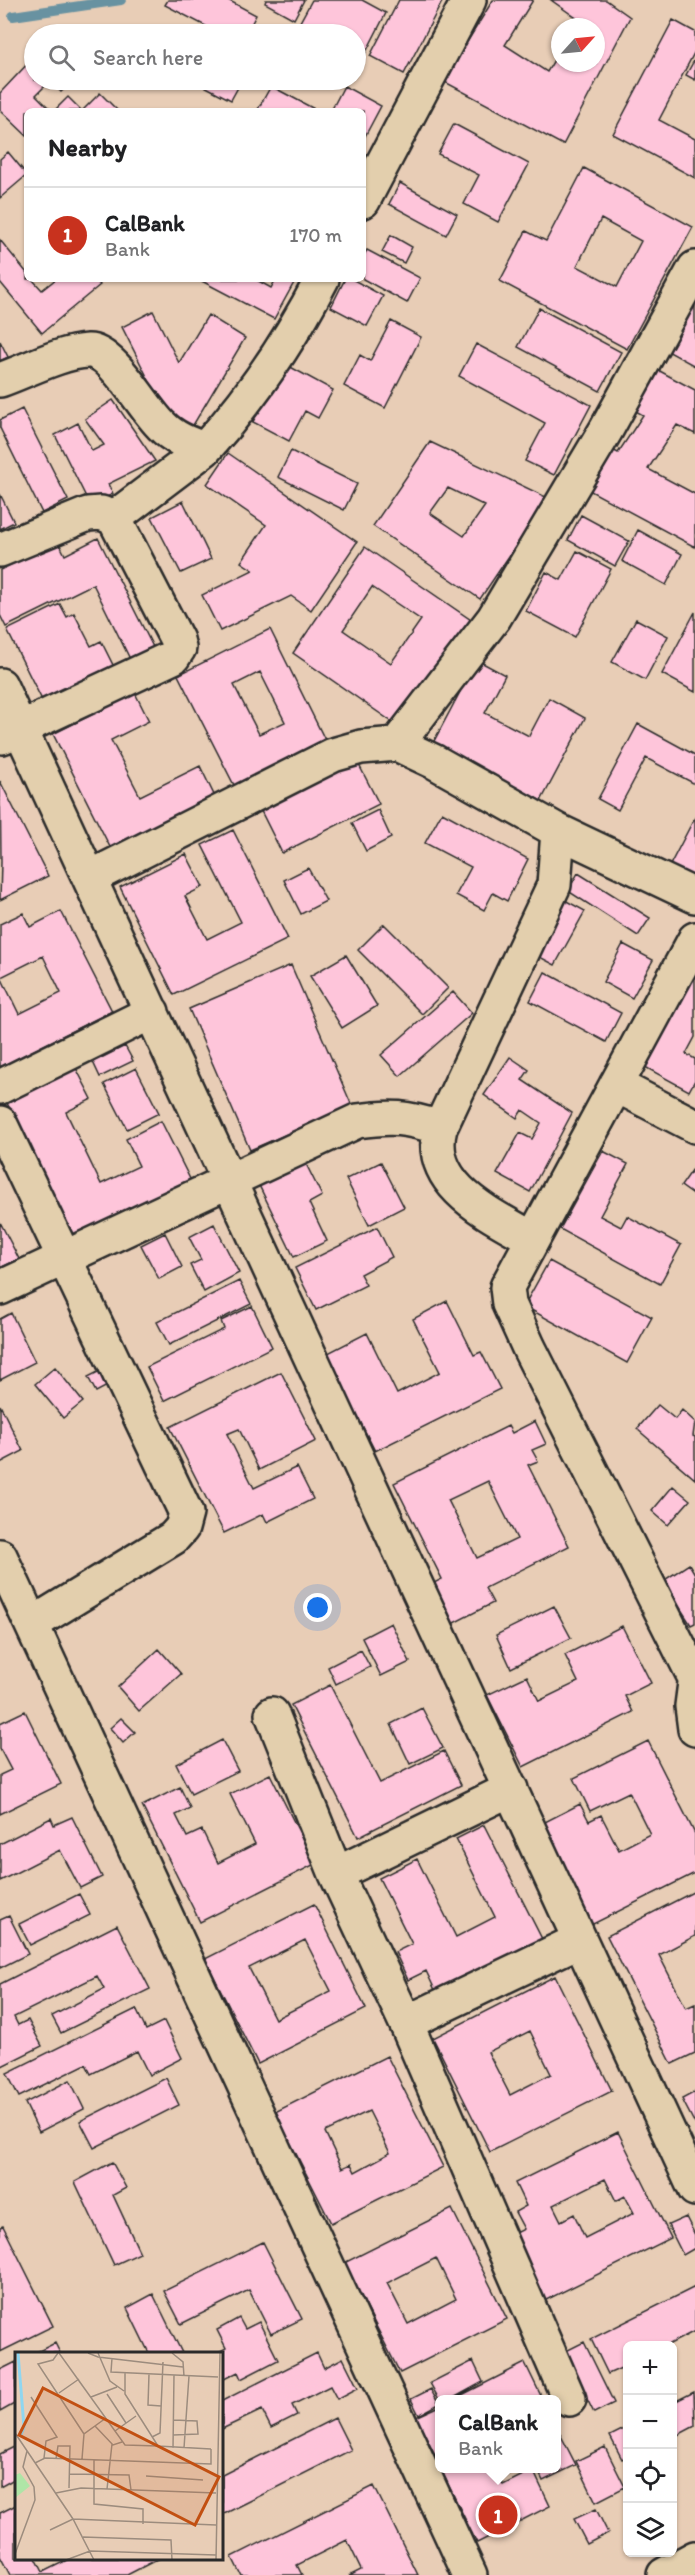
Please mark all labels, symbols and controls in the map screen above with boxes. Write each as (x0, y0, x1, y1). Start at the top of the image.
north arrow (551, 18, 605, 72)
search box (24, 24, 366, 90)
icon: search (45, 41, 78, 74)
text: Search here (93, 44, 203, 71)
text: Nearby (48, 131, 127, 163)
text: CalBank (105, 210, 185, 237)
text: 1 (63, 223, 72, 247)
text: 170 m (289, 223, 342, 247)
text: Bank (105, 237, 150, 261)
your location (303, 1593, 332, 1622)
map controls (623, 2341, 677, 2557)
button: + (623, 2341, 677, 2395)
inset map (15, 2352, 224, 2560)
popup (435, 2395, 561, 2473)
button: − (623, 2395, 677, 2449)
text: CalBank (458, 2409, 538, 2436)
text: Bank (458, 2436, 503, 2460)
button: locate (623, 2449, 677, 2503)
pin: 1 (478, 2492, 518, 2538)
button: layers (623, 2503, 677, 2557)

